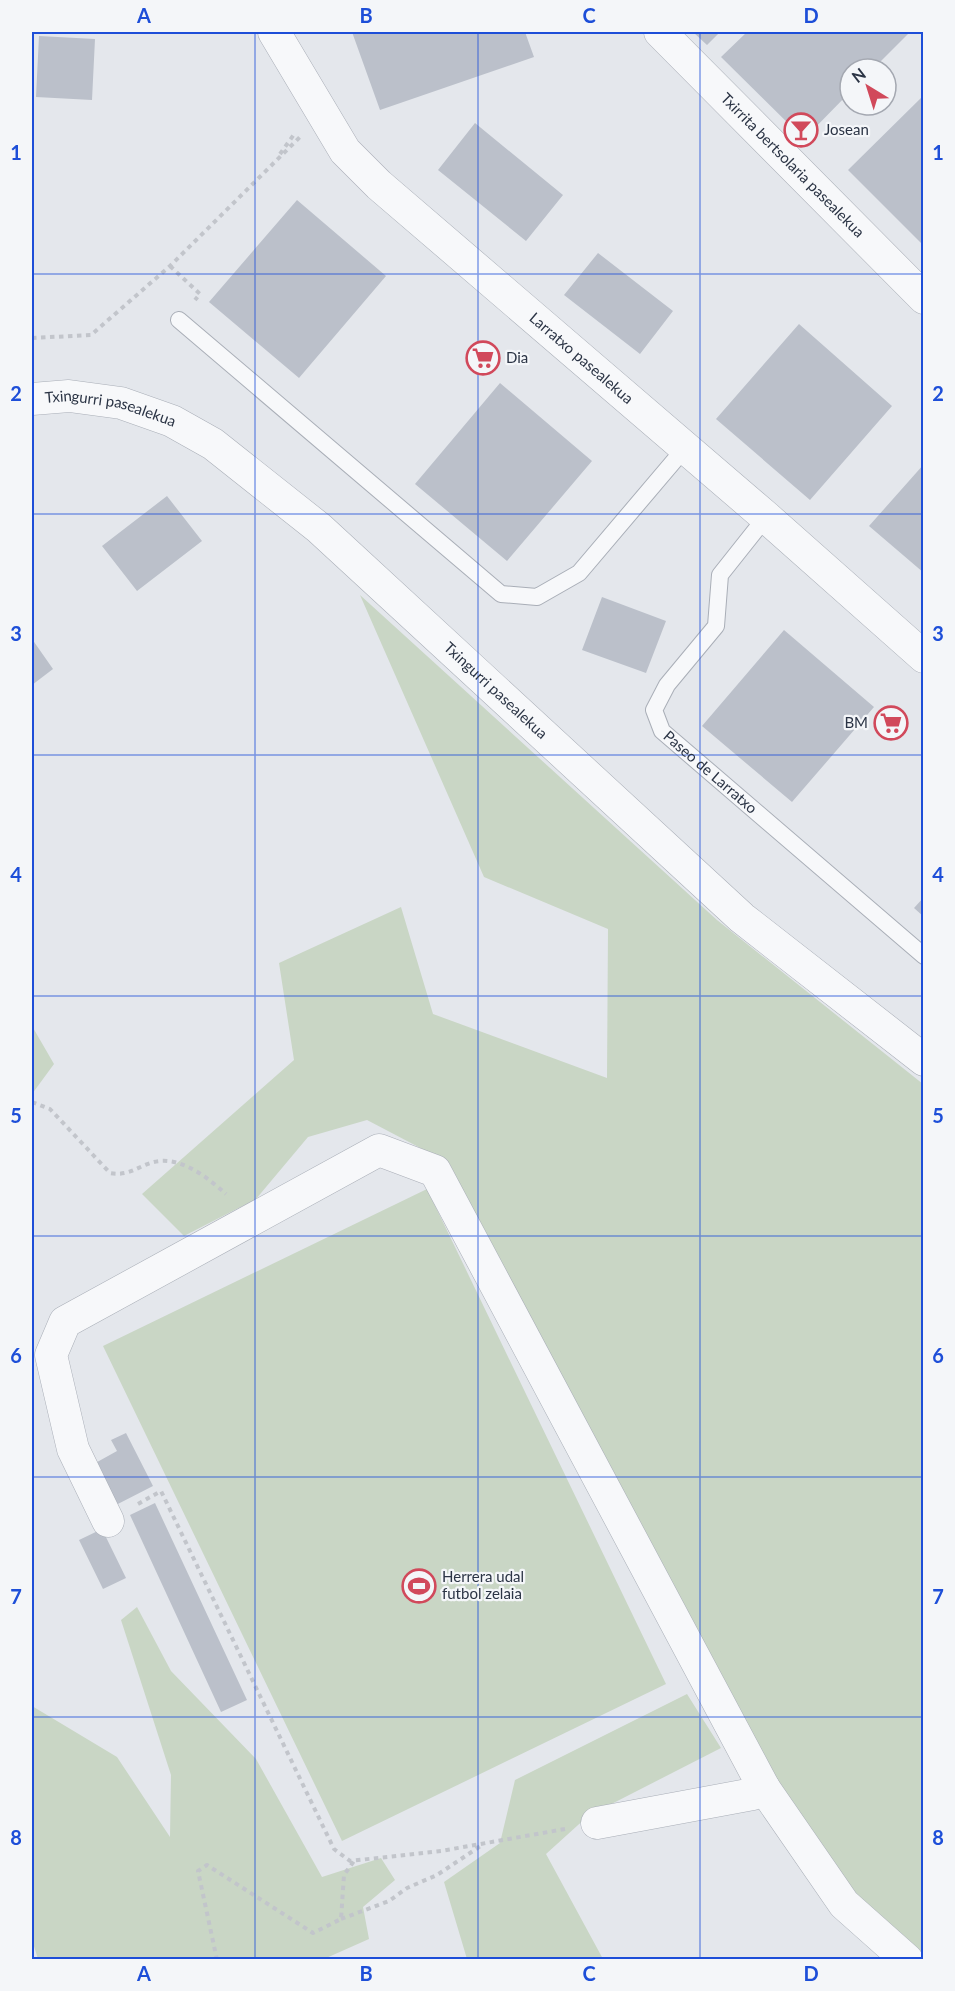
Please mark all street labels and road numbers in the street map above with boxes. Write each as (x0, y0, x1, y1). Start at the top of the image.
street label: Txirrita bertsolaria pasealekua (718, 89, 869, 241)
street label: Larratxo pasealekua (526, 308, 637, 407)
street label: Txingurri pasealekua (44, 386, 179, 430)
street label: Txingurri pasealekua (441, 638, 552, 742)
street label: Paseo de Larratxo (660, 726, 761, 817)

